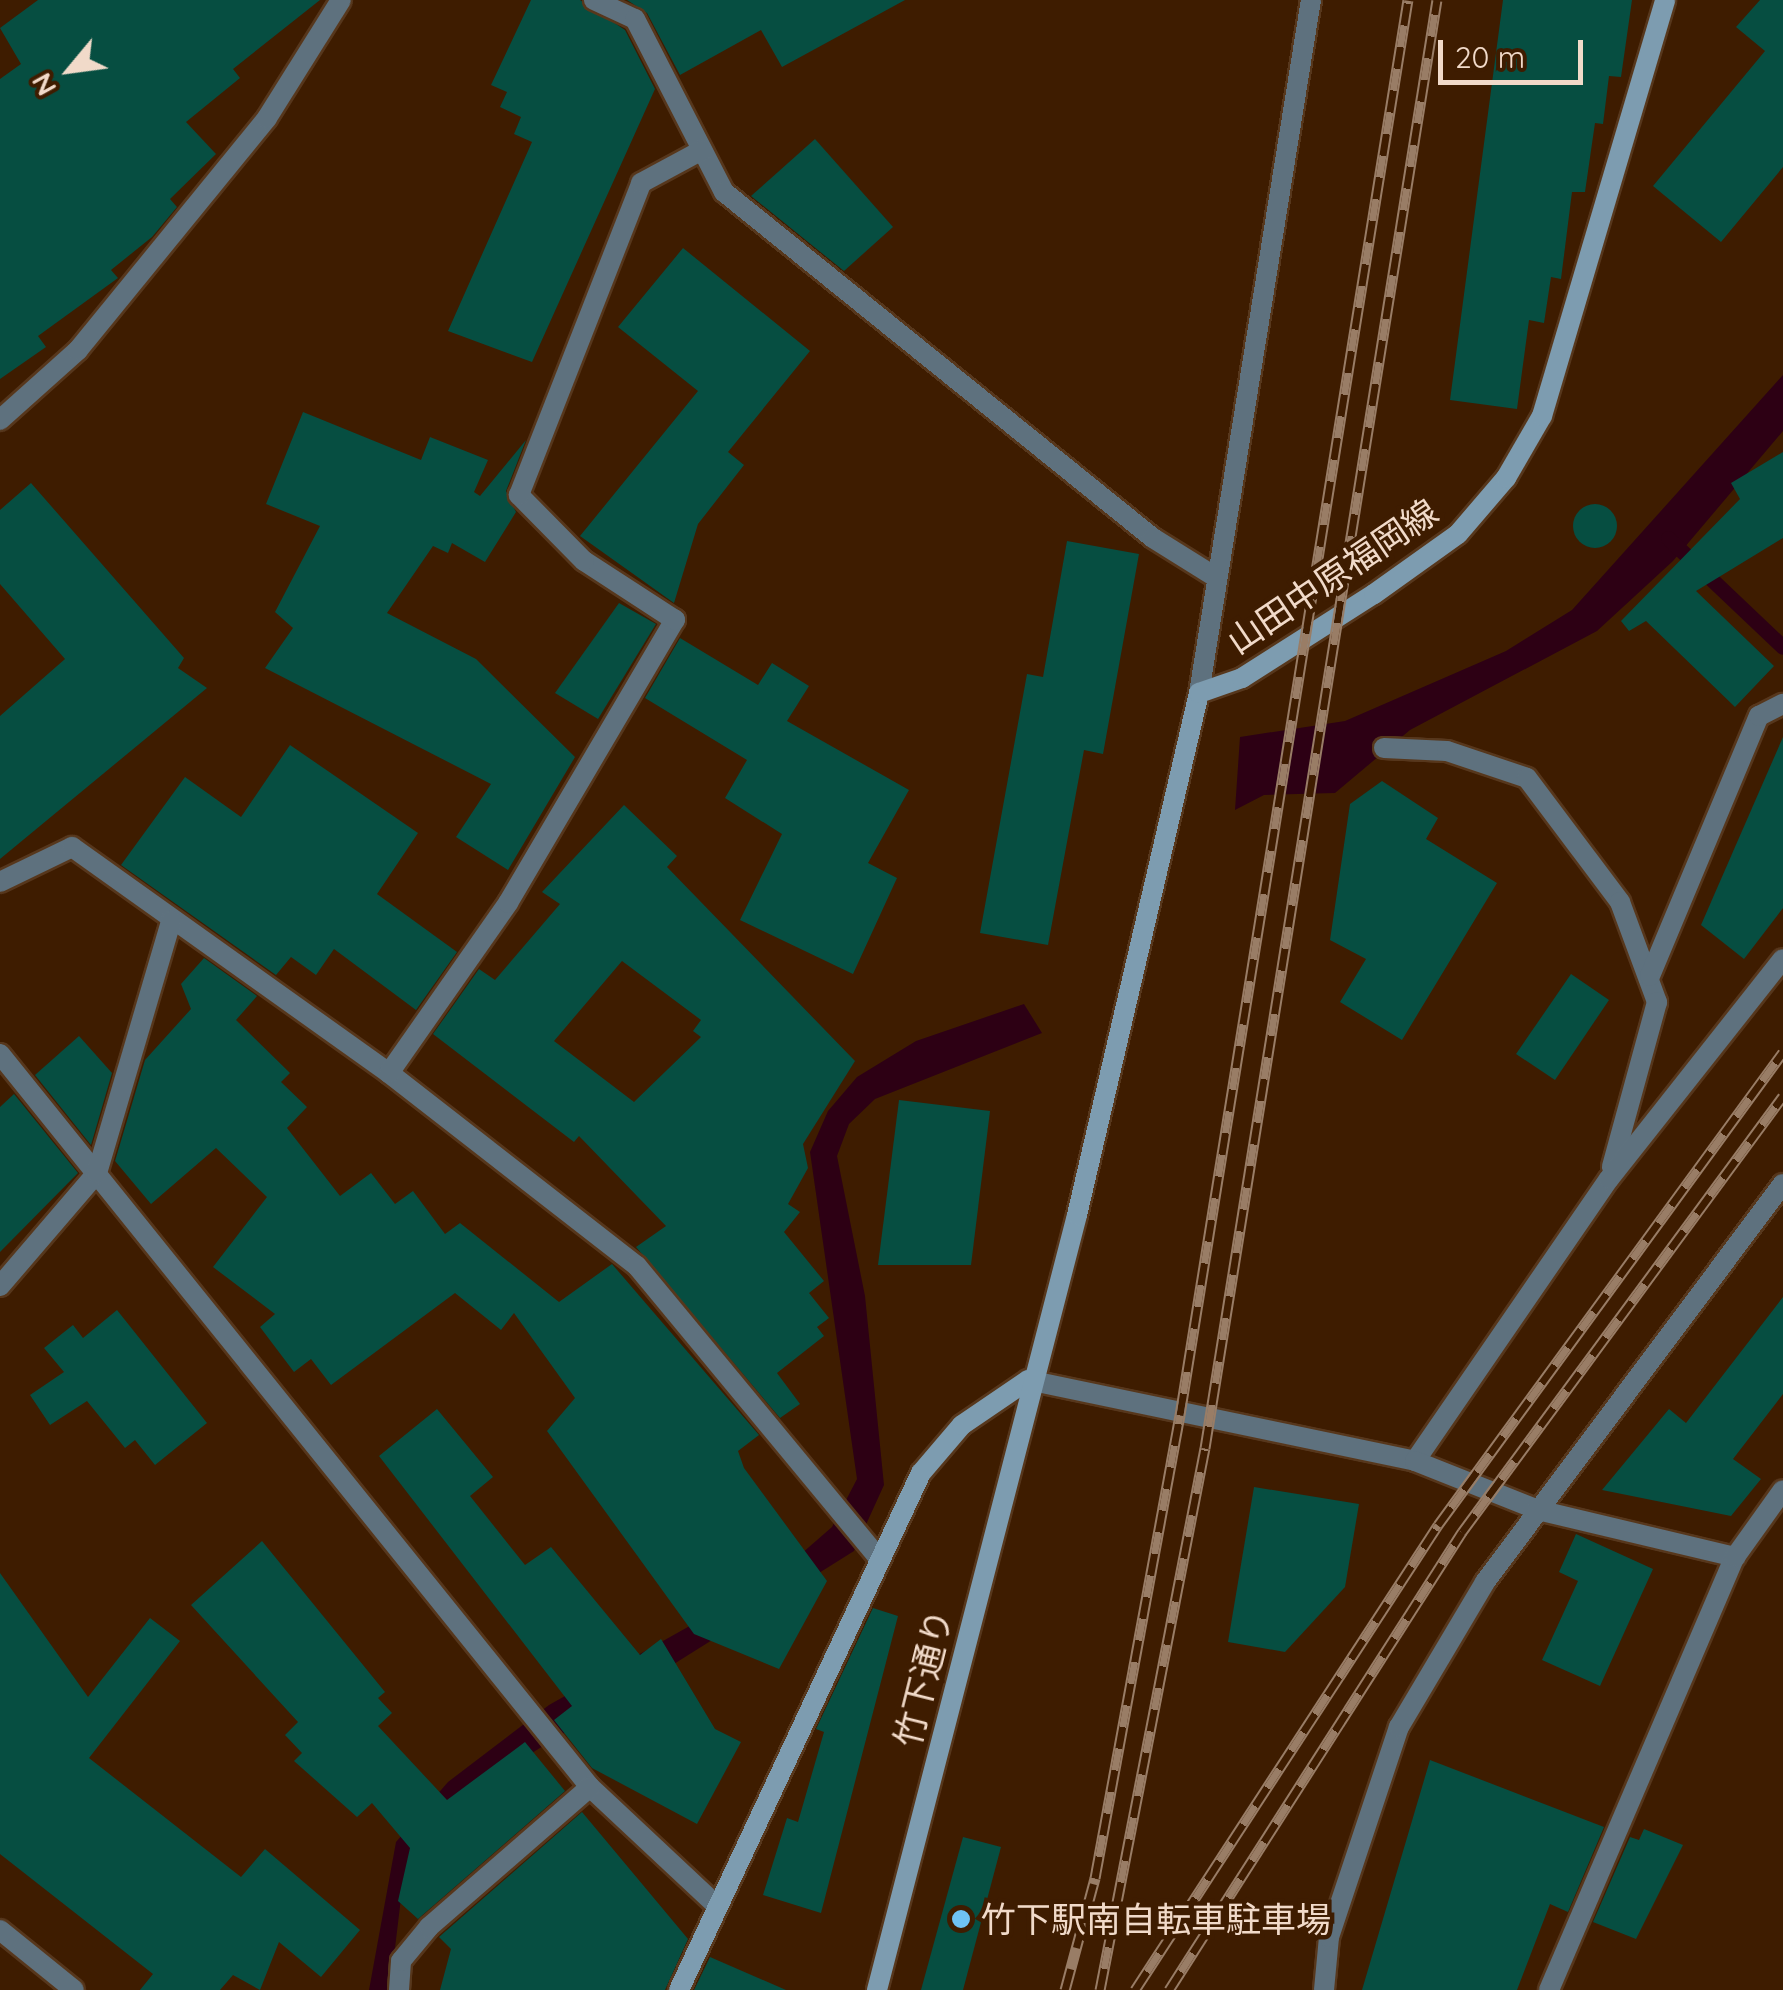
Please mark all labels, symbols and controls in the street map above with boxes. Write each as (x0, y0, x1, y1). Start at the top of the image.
north arrow (20, 20, 120, 120)
scale bar (1443, 20, 1588, 82)
text: 20 m (1455, 38, 1525, 76)
text: N (23, 67, 64, 102)
street label: 山田中原福岡線 (1219, 490, 1445, 662)
street label: 竹下通り (886, 1605, 960, 1751)
place label: 竹下駅南自転車駐車場 (981, 1898, 1331, 1940)
marker: 竹下駅南自転車駐車場 (950, 1908, 972, 1930)

